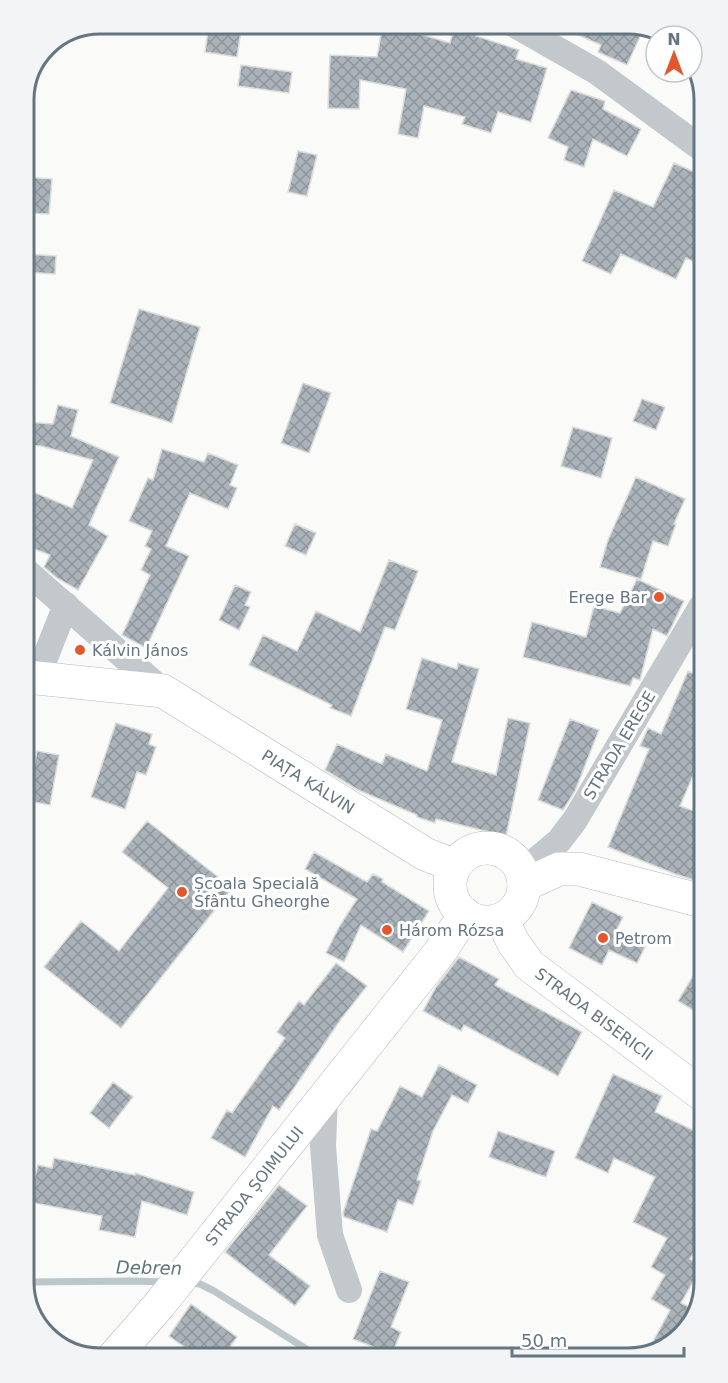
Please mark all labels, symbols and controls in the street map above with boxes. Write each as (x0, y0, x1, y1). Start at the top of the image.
north arrow (644, 24, 704, 84)
text: N (667, 30, 681, 49)
place label: Erege Bar (568, 588, 647, 607)
marker: Erege Bar (652, 590, 666, 604)
place label: Kálvin János (92, 641, 188, 660)
marker: Kálvin János (73, 643, 87, 657)
street label: STRADA EREGE (580, 688, 659, 803)
street label: PIAȚA KÁLVIN (258, 746, 358, 818)
place label: Școala Specială Sfântu Gheorghe (194, 874, 330, 911)
marker: Școala Specială Sfântu Gheorghe (175, 885, 189, 899)
place label: Három Rózsa (399, 921, 504, 940)
marker: Három Rózsa (380, 923, 394, 937)
place label: Petrom (615, 929, 672, 948)
marker: Petrom (596, 931, 610, 945)
street label: STRADA BISERICII (531, 964, 656, 1064)
street label: STRADA ȘOIMULUI (201, 1123, 308, 1250)
water label: Debren (116, 1256, 182, 1279)
scale bar (512, 1320, 684, 1358)
text: 50 m (521, 1330, 567, 1351)

